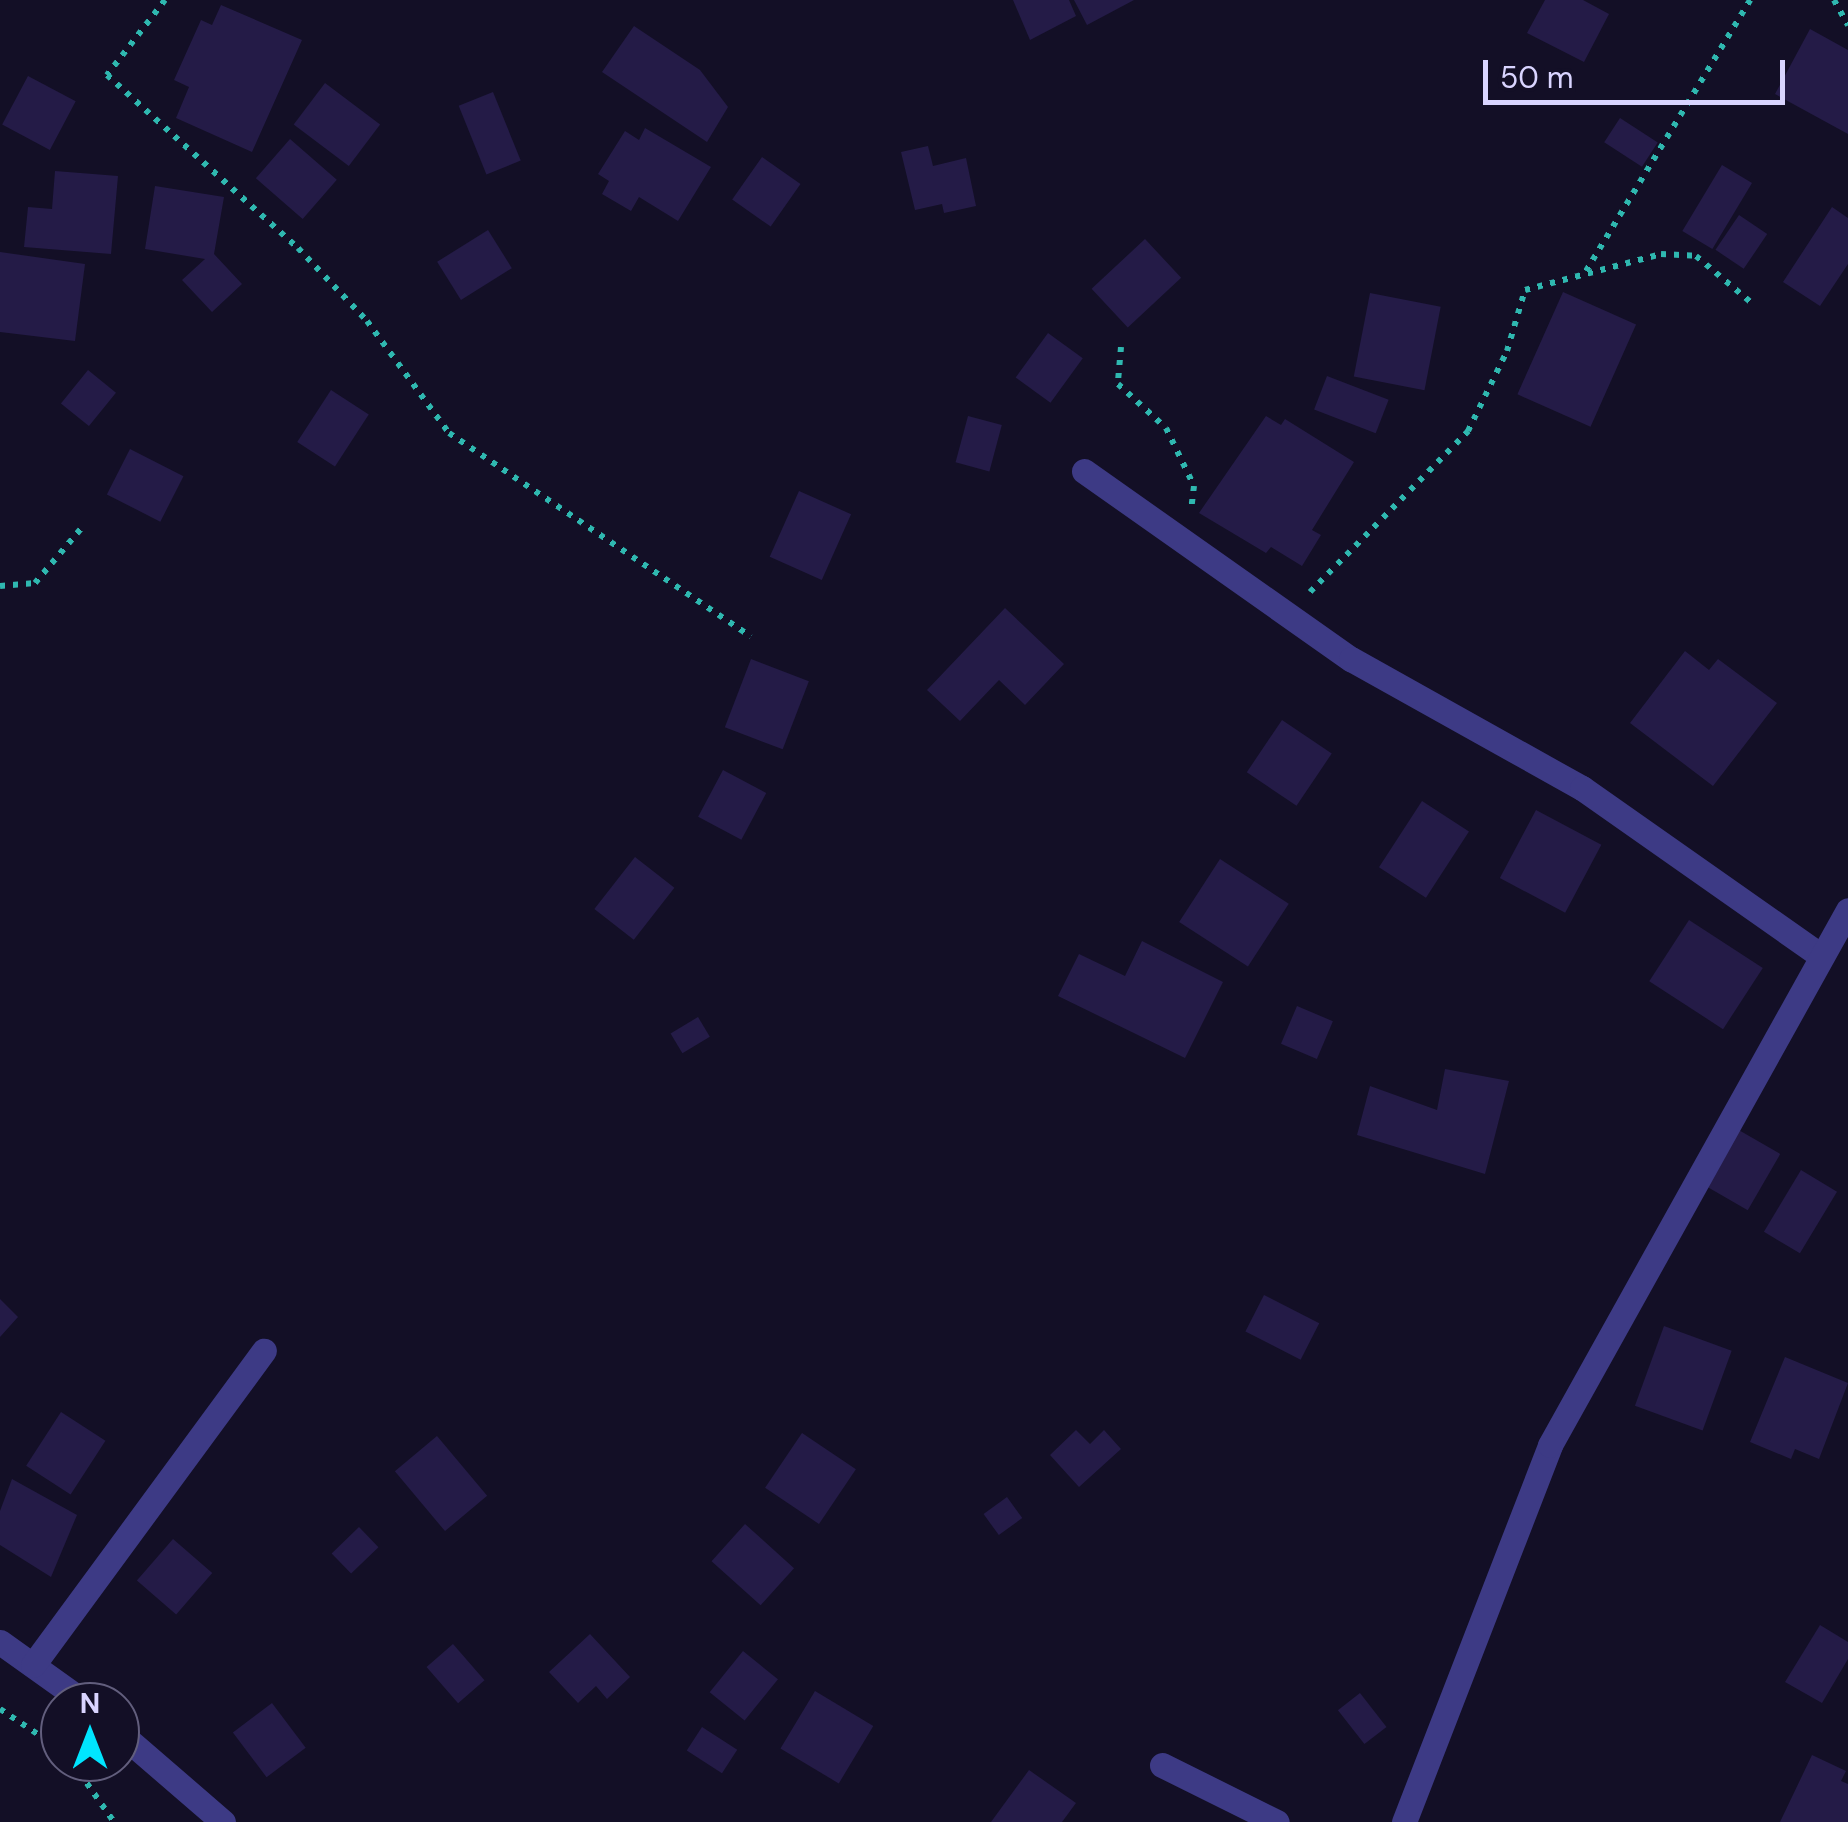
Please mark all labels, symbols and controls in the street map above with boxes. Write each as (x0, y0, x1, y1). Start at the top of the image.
scale bar (1488, 40, 1790, 102)
text: 50 m (1500, 58, 1574, 97)
north arrow (40, 1682, 140, 1782)
text: N (80, 1685, 100, 1722)

